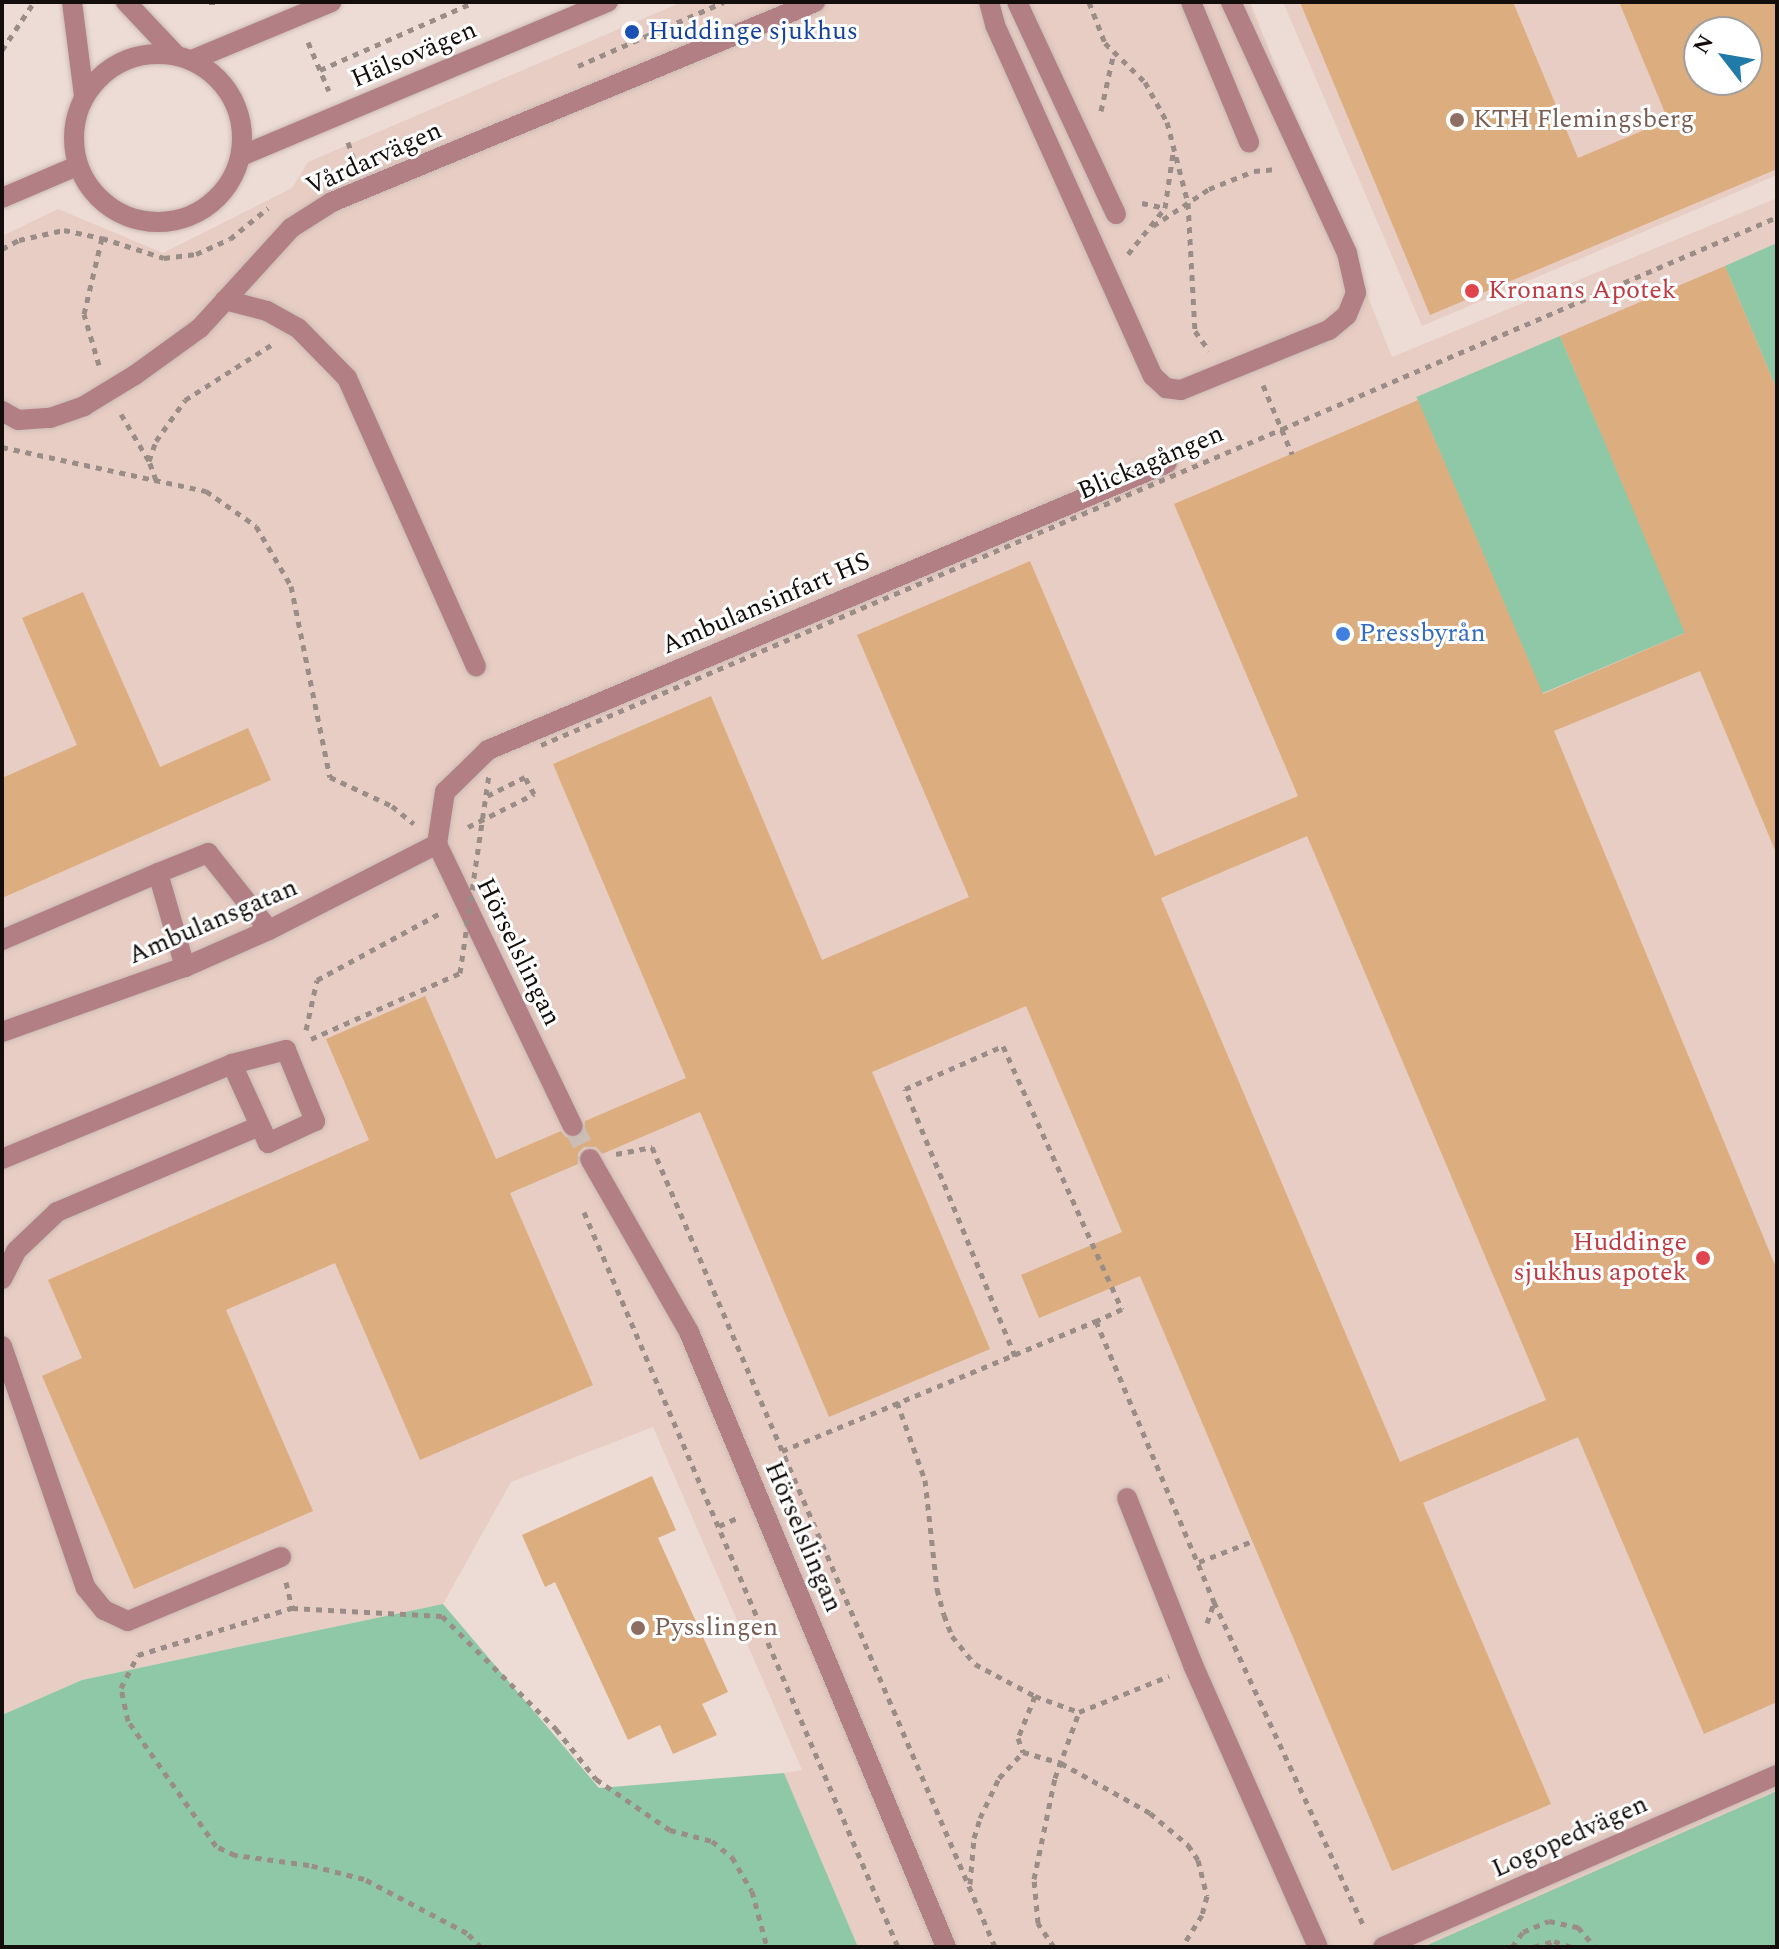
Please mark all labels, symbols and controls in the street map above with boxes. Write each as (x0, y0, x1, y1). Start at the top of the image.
street label: Hälsovägen (347, 15, 481, 95)
place label: Huddinge sjukhus (648, 16, 858, 48)
north arrow (1683, 16, 1763, 96)
marker: Huddinge sjukhus (623, 23, 641, 41)
text: N (1685, 28, 1722, 61)
place label: KTH Flemingsberg (1473, 104, 1694, 136)
marker: KTH Flemingsberg (1448, 111, 1466, 129)
street label: Vårdarvägen (301, 115, 447, 203)
place label: Kronans Apotek (1488, 275, 1676, 307)
marker: Kronans Apotek (1463, 282, 1481, 300)
street label: Blickagången (1074, 418, 1228, 508)
street label: Ambulansinfart HS (657, 546, 875, 662)
place label: Pressbyrån (1359, 618, 1486, 650)
marker: Pressbyrån (1334, 625, 1352, 643)
street label: Ambulansgatan (124, 872, 302, 972)
street label: Hörselslingan (469, 873, 567, 1031)
place label: Huddinge sjukhus apotek (1513, 1227, 1687, 1288)
marker: Huddinge sjukhus apotek (1694, 1249, 1712, 1267)
street label: Hörselslingan (757, 1457, 849, 1617)
place label: Pysslingen (654, 1612, 778, 1644)
marker: Pysslingen (629, 1619, 647, 1637)
street label: Logopedvägen (1487, 1789, 1653, 1885)

